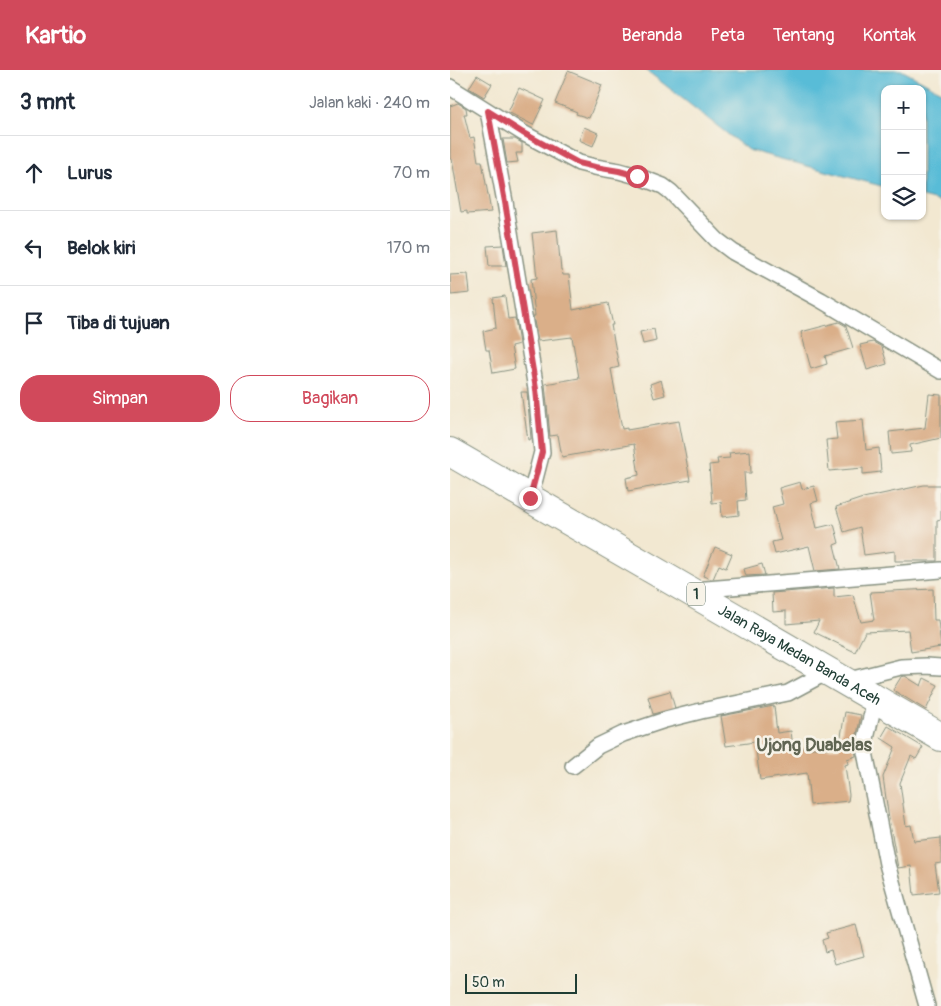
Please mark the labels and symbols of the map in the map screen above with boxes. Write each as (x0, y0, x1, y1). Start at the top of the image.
route start (626, 165, 649, 188)
route end (519, 487, 542, 510)
road number: 1 (687, 582, 705, 606)
street label: Jalan Raya Medan Banda Aceh (714, 601, 884, 710)
district label: Ujong Duabelas (756, 734, 873, 757)
scale bar (465, 971, 578, 994)

